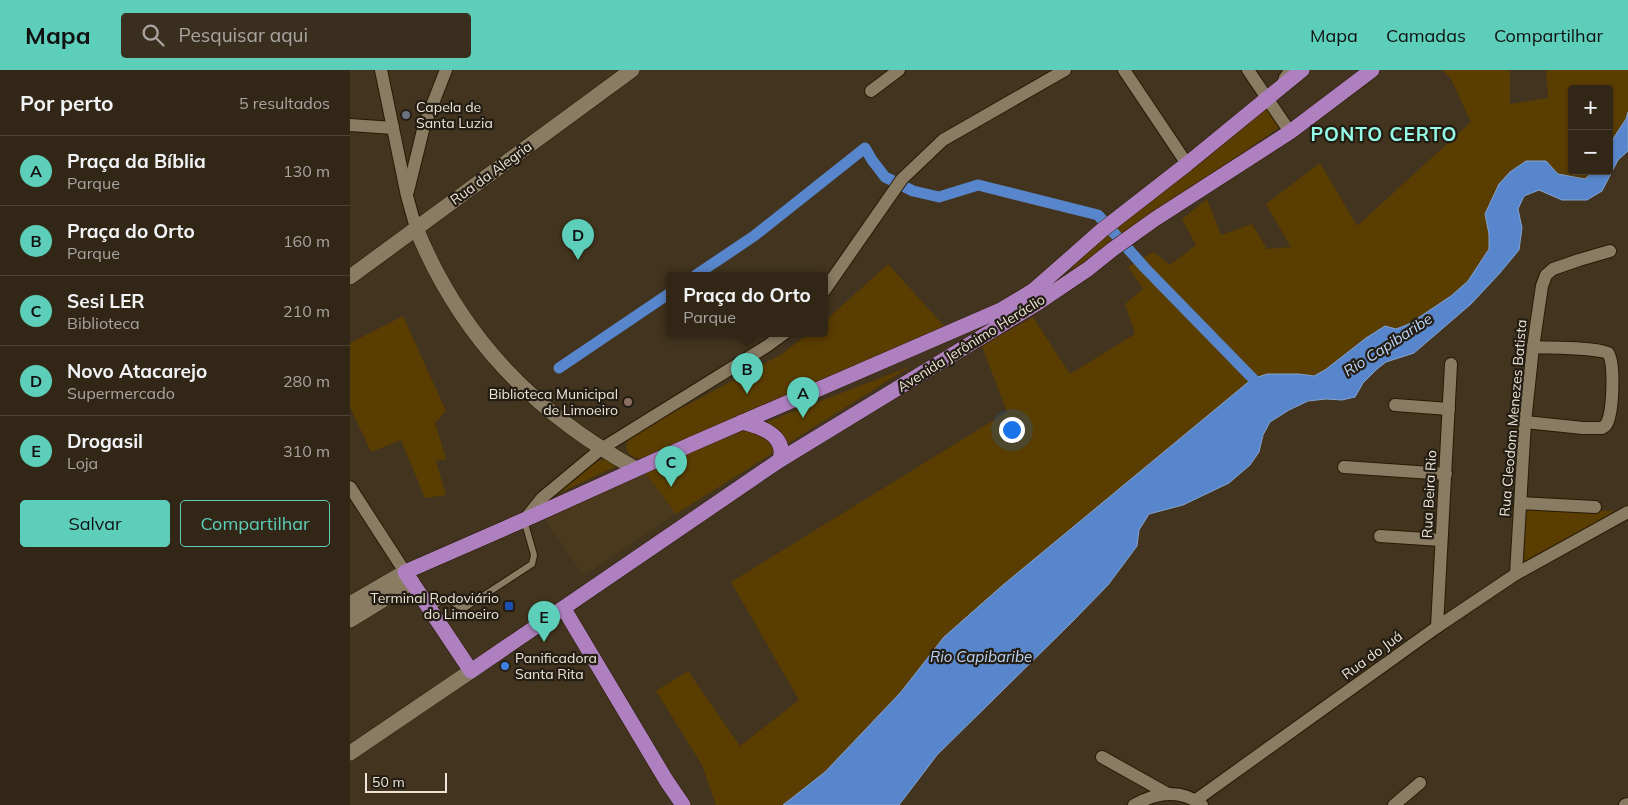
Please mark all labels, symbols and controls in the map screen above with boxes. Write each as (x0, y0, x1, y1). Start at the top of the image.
search box (121, 13, 471, 58)
text: Mapa (25, 20, 91, 50)
icon: search (139, 21, 167, 49)
text: Pesquisar aqui (179, 23, 308, 47)
text: Mapa (1310, 24, 1358, 47)
text: Camadas (1386, 24, 1466, 47)
text: Compartilhar (1494, 24, 1603, 47)
map controls (1568, 85, 1613, 175)
button: + (1568, 85, 1613, 130)
text: Por perto (20, 90, 114, 116)
text: 5 resultados (239, 93, 330, 113)
place label: Capela de Santa Luzia (416, 98, 493, 132)
marker: Capela de Santa Luzia (400, 109, 412, 121)
district label: PONTO CERTO (1310, 122, 1458, 146)
button: − (1568, 130, 1613, 175)
street label: Rua da Alegria (447, 137, 535, 209)
text: Praça da Bíblia (67, 149, 206, 173)
text: A (30, 161, 42, 181)
text: 130 m (283, 161, 330, 181)
text: Parque (67, 173, 120, 193)
text: Praça do Orto (67, 219, 195, 243)
pin: D (562, 219, 594, 260)
text: B (30, 231, 42, 251)
text: 160 m (283, 231, 330, 251)
text: Parque (67, 243, 120, 263)
popup (666, 272, 828, 337)
text: Praça do Orto (683, 283, 811, 307)
text: Sesi LER (67, 289, 145, 313)
street label: Avenida Jerônimo Heráclio (894, 290, 1048, 396)
text: C (31, 301, 41, 321)
text: 210 m (283, 301, 330, 321)
text: Parque (683, 307, 736, 327)
water label: Rio Capibaribe (1340, 309, 1436, 380)
text: Biblioteca (67, 313, 140, 333)
street label: Rua Cleodom Menezes Batista (1495, 319, 1531, 517)
pin: B (731, 353, 763, 394)
text: Novo Atacarejo (67, 359, 207, 383)
text: D (30, 371, 42, 391)
text: 280 m (283, 371, 330, 391)
pin: A (787, 377, 819, 418)
text: Supermercado (67, 383, 175, 403)
place label: Biblioteca Municipal de Limoeiro (489, 385, 618, 419)
marker: Biblioteca Municipal de Limoeiro (622, 396, 634, 408)
your location (999, 417, 1025, 443)
text: Drogasil (67, 429, 143, 453)
text: E (31, 441, 41, 461)
text: 310 m (283, 441, 330, 461)
pin: C (655, 446, 687, 487)
street label: Rua Beira Rio (1418, 449, 1440, 539)
text: Loja (67, 453, 98, 473)
button: Salvar (20, 500, 170, 547)
button: Compartilhar (180, 500, 330, 547)
place label: Terminal Rodoviário do Limoeiro (370, 589, 499, 623)
marker: Terminal Rodoviário do Limoeiro (503, 600, 515, 612)
pin: E (528, 601, 560, 642)
street label: Rua do Juá (1338, 627, 1406, 683)
water label: Rio Capibaribe (930, 647, 1032, 666)
place label: Panificadora Santa Rita (515, 649, 597, 683)
marker: Panificadora Santa Rita (499, 660, 511, 672)
scale bar (365, 770, 448, 793)
text: 50 m (372, 773, 405, 791)

